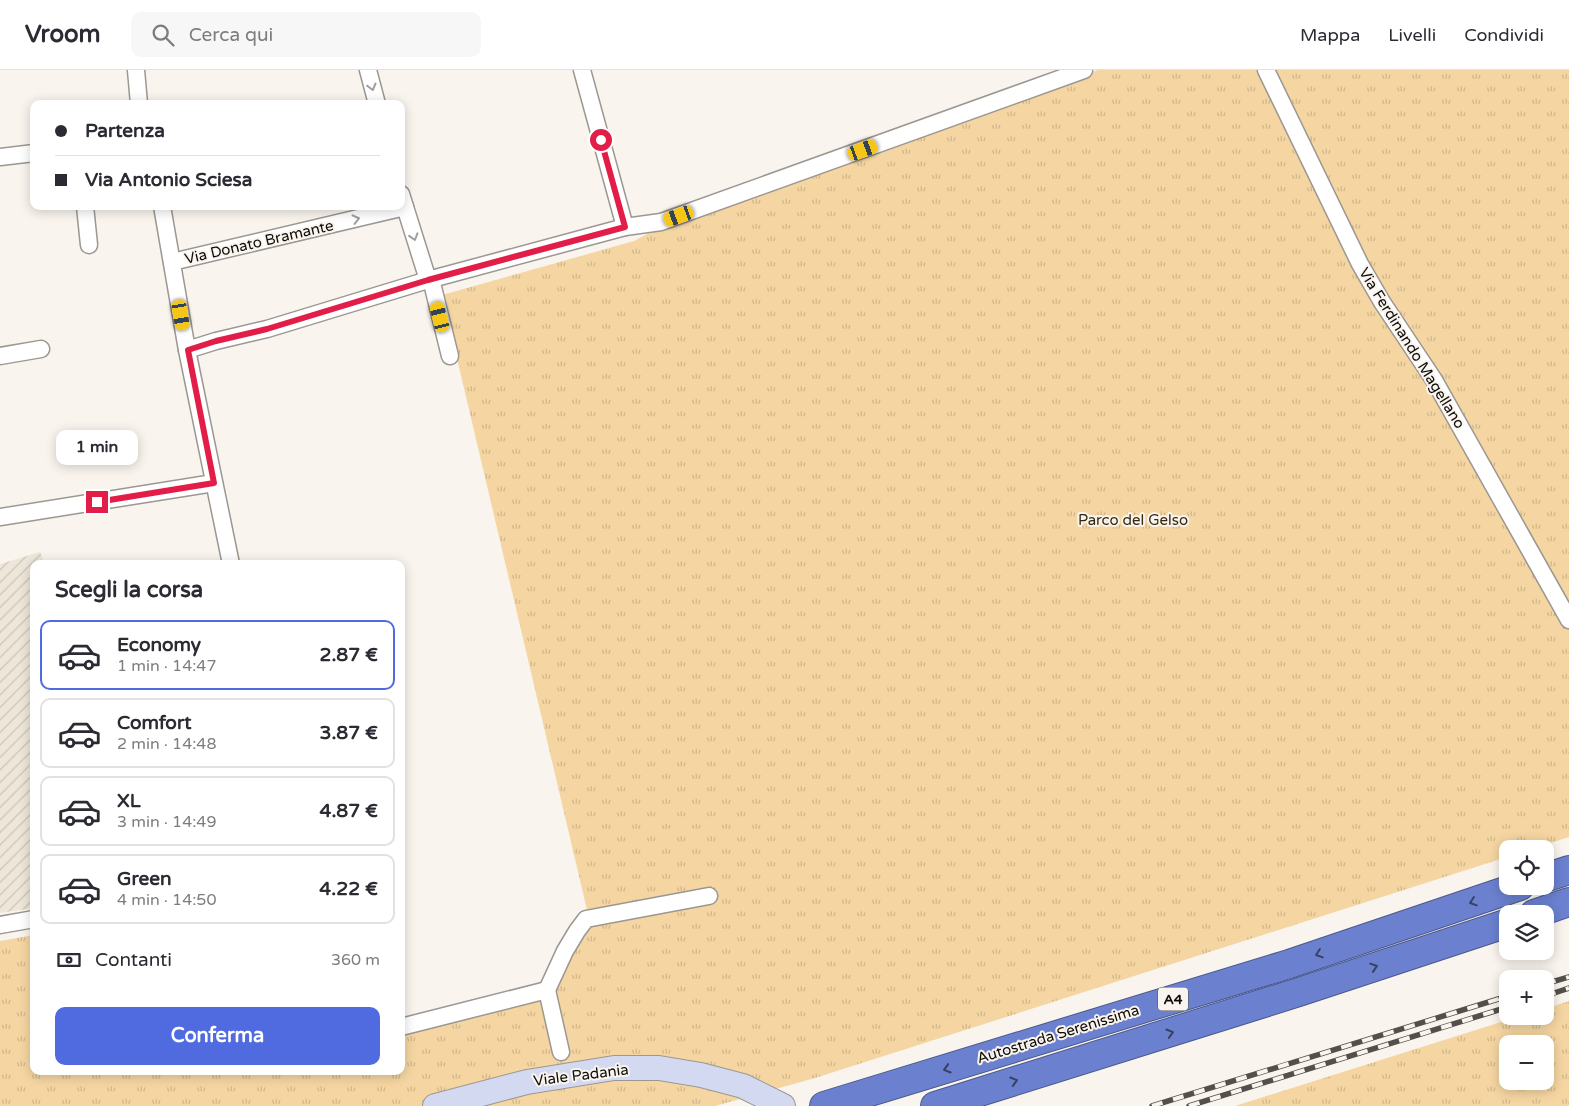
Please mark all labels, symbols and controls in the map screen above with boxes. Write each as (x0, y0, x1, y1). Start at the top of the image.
search box (131, 12, 481, 57)
text: Vroom (25, 20, 101, 49)
icon: search (149, 21, 177, 49)
text: Cerca qui (189, 24, 273, 46)
text: Mappa (1300, 24, 1360, 46)
text: Livelli (1388, 24, 1436, 46)
text: Condividi (1464, 24, 1544, 46)
one-way arrow (366, 82, 377, 91)
text: Partenza (85, 120, 165, 142)
route start (590, 129, 612, 151)
car (846, 138, 879, 162)
text: Via Antonio Sciesa (85, 169, 252, 191)
car (662, 204, 695, 228)
one-way arrow (351, 214, 360, 225)
street label: Via Donato Bramante (183, 216, 335, 268)
one-way arrow (409, 232, 419, 241)
street label: Via Ferdinando Magellano (1355, 264, 1469, 432)
car (171, 299, 190, 331)
car (429, 301, 450, 333)
callout: 1 min (56, 430, 138, 464)
text: 1 min (76, 437, 118, 457)
route end (86, 491, 108, 513)
park label: Parco del Gelso (1078, 511, 1188, 529)
text: Scegli la corsa (55, 577, 203, 603)
icon: car (57, 633, 102, 678)
text: Economy (117, 634, 201, 656)
text: 2.87 € (319, 644, 378, 666)
text: 1 min · 14:47 (117, 656, 216, 676)
icon: car (57, 711, 102, 756)
text: Comfort (117, 712, 191, 734)
text: 3.87 € (319, 722, 378, 744)
text: 2 min · 14:48 (117, 734, 216, 754)
icon: car (57, 789, 102, 834)
text: XL (117, 790, 141, 812)
text: 4.87 € (319, 800, 378, 822)
text: 3 min · 14:49 (117, 812, 216, 832)
map controls (1499, 840, 1554, 1090)
button: locate (1499, 840, 1554, 895)
icon: car (57, 867, 102, 912)
text: Green (117, 868, 171, 890)
text: 4.22 € (319, 878, 378, 900)
text: 4 min · 14:50 (117, 890, 216, 910)
one-way arrow (1470, 896, 1478, 906)
button: layers (1499, 905, 1554, 960)
icon: cash (55, 946, 83, 974)
one-way arrow (1316, 948, 1324, 958)
text: Contanti (95, 949, 172, 971)
text: 360 m (331, 950, 380, 970)
one-way arrow (1370, 963, 1378, 973)
button: + (1499, 970, 1554, 1025)
road number: A4 (1158, 988, 1188, 1011)
street label: Autostrada Serenissima (975, 1001, 1141, 1067)
button: Conferma (55, 1007, 380, 1065)
one-way arrow (1165, 1028, 1173, 1038)
button: − (1499, 1035, 1554, 1090)
street label: Viale Padania (532, 1060, 630, 1090)
one-way arrow (943, 1063, 951, 1073)
one-way arrow (1010, 1077, 1018, 1087)

